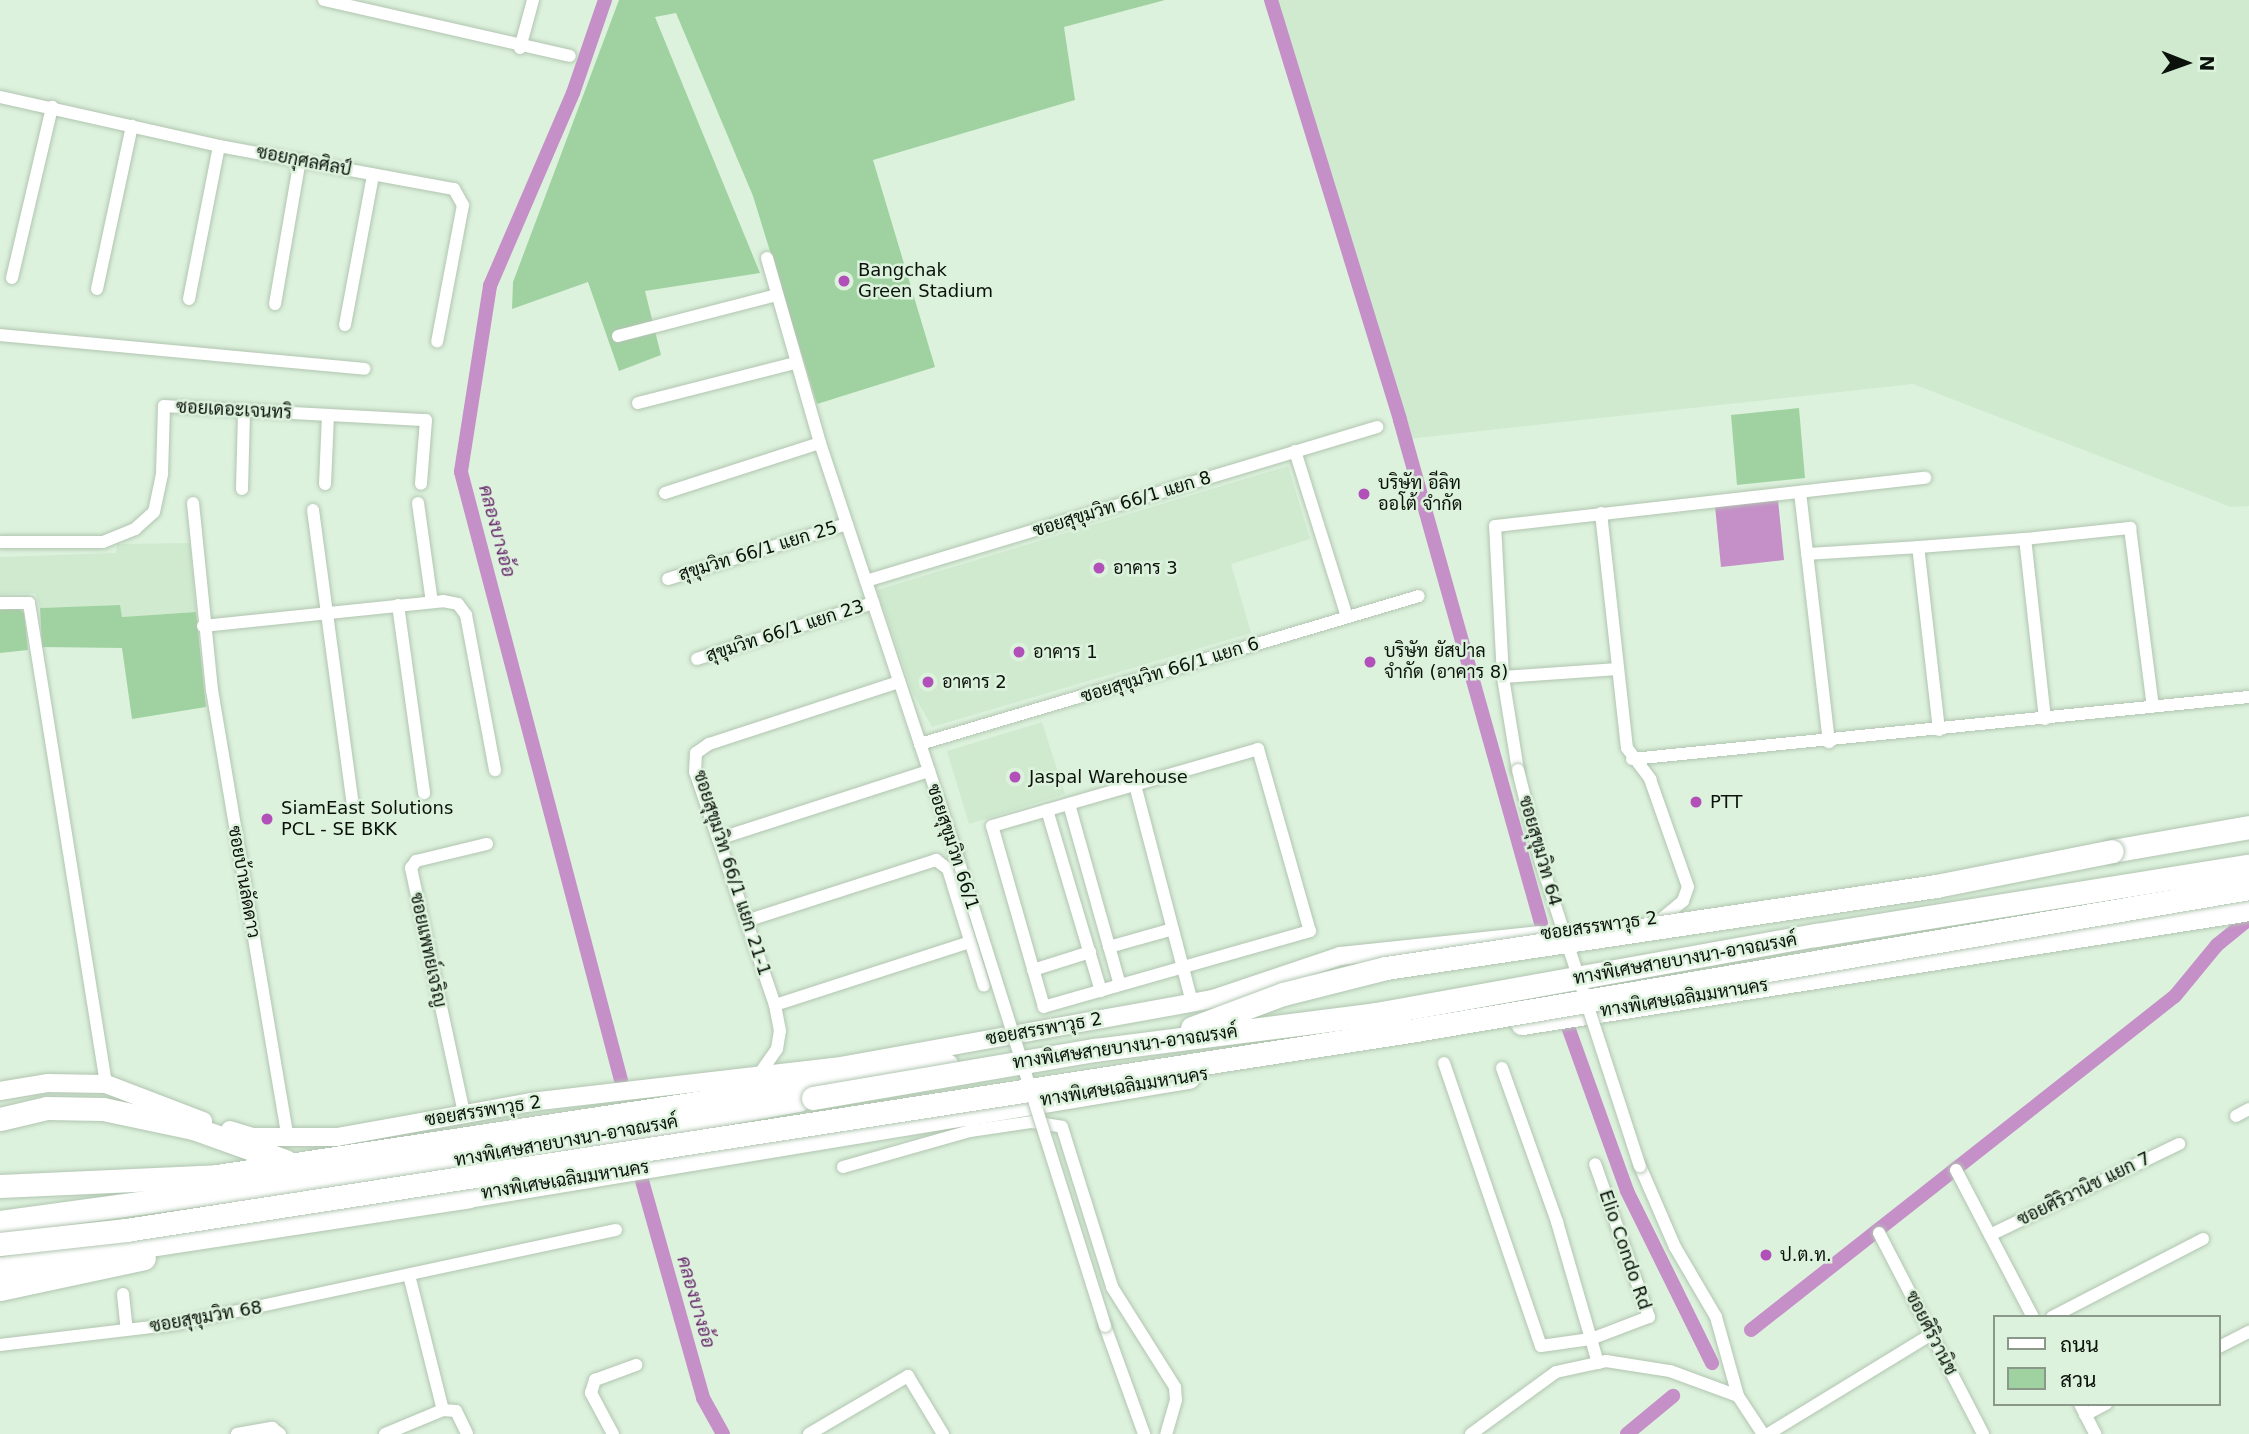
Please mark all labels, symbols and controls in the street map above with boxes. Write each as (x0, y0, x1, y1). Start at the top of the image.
north arrow (2151, 28, 2221, 98)
text: N (2196, 55, 2218, 72)
street label: ซอยกุศลศิลป์ (254, 141, 354, 181)
place label: Bangchak Green Stadium (858, 260, 993, 302)
marker: Bangchak Green Stadium (836, 273, 852, 289)
street label: ซอยเดอะเจนทริ (176, 396, 292, 424)
street label: ซอยสุขุมวิท 66/1 แยก 8 (1030, 467, 1214, 541)
place label: บริษัท อีลิท ออโต้ จำกัด (1378, 473, 1462, 516)
water label: คลองบางอ้อ (474, 482, 520, 580)
marker: บริษัท อีลิท ออโต้ จำกัด (1356, 486, 1372, 502)
street label: สุขุมวิท 66/1 แยก 25 (676, 517, 840, 585)
place label: อาคาร 3 (1113, 557, 1178, 579)
marker: อาคาร 3 (1091, 560, 1107, 576)
street label: สุขุมวิท 66/1 แยก 23 (703, 595, 867, 667)
street label: ซอยสุขุมวิท 66/1 แยก 6 (1078, 633, 1262, 707)
place label: อาคาร 1 (1033, 641, 1098, 663)
place label: บริษัท ยัสปาล จำกัด (อาคาร 8) (1384, 641, 1508, 684)
marker: อาคาร 1 (1011, 644, 1027, 660)
marker: บริษัท ยัสปาล จำกัด (อาคาร 8) (1362, 654, 1378, 670)
place label: อาคาร 2 (942, 671, 1007, 693)
marker: อาคาร 2 (920, 674, 936, 690)
place label: Jaspal Warehouse (1029, 766, 1188, 788)
street label: ซอยสุขุมวิท 66/1 แยก 21-1 (689, 768, 775, 978)
marker: Jaspal Warehouse (1007, 769, 1023, 785)
street label: ซอยสุขุมวิท 66/1 (922, 781, 984, 913)
place label: PTT (1710, 791, 1743, 813)
street label: ซอยสุขุมวิท 64 (1514, 793, 1566, 909)
marker: PTT (1688, 794, 1704, 810)
place label: SiamEast Solutions PCL - SE BKK (281, 798, 453, 840)
marker: SiamEast Solutions PCL - SE BKK (259, 811, 275, 827)
street label: ซอยบ้านลัดดาว (224, 824, 264, 940)
street label: ซอยแพทย์เจริญ (405, 891, 451, 1009)
street label: ซอยสรรพาวุธ 2 (1539, 907, 1659, 945)
street label: ทางพิเศษสายบางนา-อาจณรงค์ (1571, 929, 1799, 989)
street label: ทางพิเศษเฉลิมมหานคร (1598, 974, 1770, 1022)
street label: ซอยสรรพาวุธ 2 (984, 1008, 1104, 1050)
street label: ทางพิเศษสายบางนา-อาจณรงค์ (1011, 1021, 1239, 1073)
street label: ทางพิเศษเฉลิมมหานคร (1038, 1063, 1210, 1111)
street label: ซอยสรรพาวุธ 2 (423, 1091, 543, 1131)
street label: ทางพิเศษสายบางนา-อาจณรงค์ (452, 1111, 680, 1171)
street label: ซอยศิริวานิช แยก 7 (2014, 1147, 2154, 1231)
street label: ทางพิเศษเฉลิมมหานคร (479, 1156, 651, 1204)
street label: Elio Condo Rd (1594, 1187, 1656, 1313)
place label: ป.ต.ท. (1780, 1244, 1832, 1266)
marker: ป.ต.ท. (1758, 1247, 1774, 1263)
water label: คลองบางอ้อ (672, 1253, 720, 1351)
street label: ซอยศิริวานิช (1901, 1287, 1961, 1379)
street label: ซอยสุขุมวิท 68 (148, 1296, 264, 1338)
legend (1994, 1315, 2221, 1406)
text: ถนน (2060, 1333, 2099, 1357)
text: สวน (2060, 1368, 2096, 1392)

